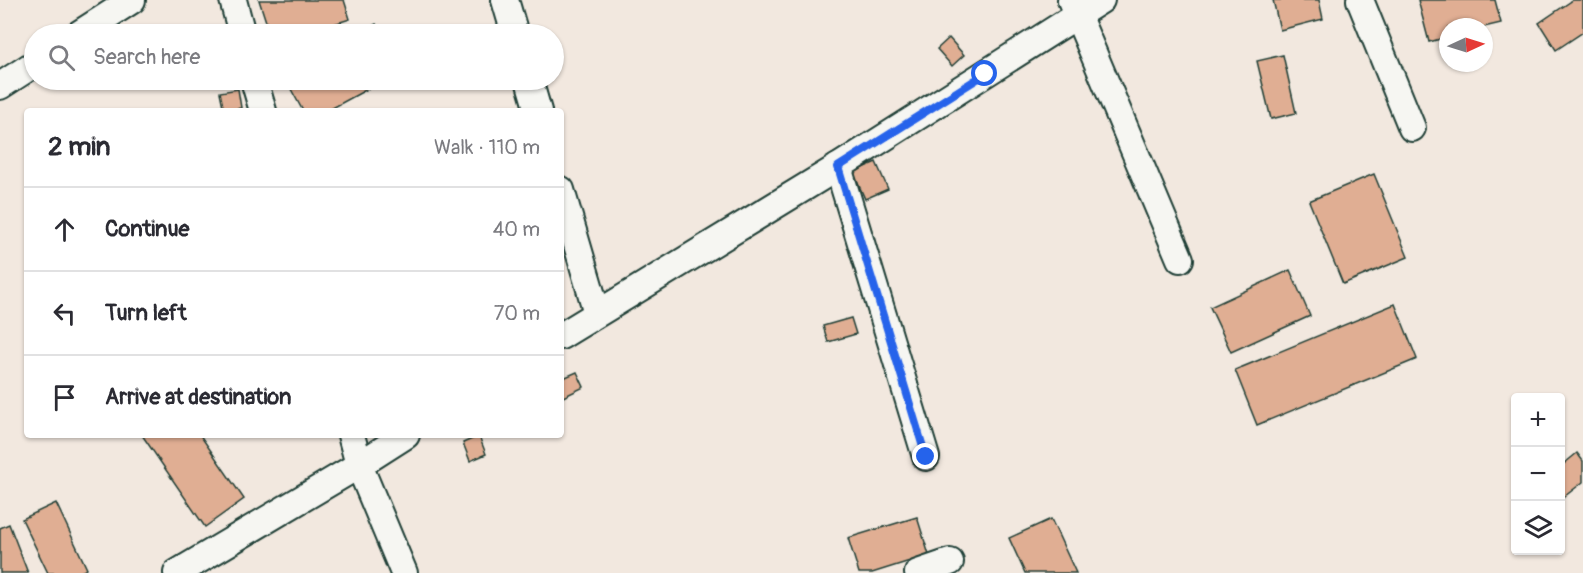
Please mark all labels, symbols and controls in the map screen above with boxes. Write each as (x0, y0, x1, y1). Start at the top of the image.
north arrow (1439, 18, 1493, 72)
search box (24, 24, 564, 90)
icon: search (45, 41, 78, 74)
text: Search here (93, 43, 200, 71)
route start (971, 60, 997, 86)
text: 2 min (48, 131, 110, 163)
text: Walk · 110 m (434, 135, 540, 160)
icon: ahead (48, 213, 81, 246)
text: Continue (105, 215, 189, 243)
text: 40 m (493, 217, 540, 242)
icon: left (48, 297, 81, 330)
text: Turn left (105, 299, 187, 327)
text: 70 m (494, 301, 540, 326)
icon: arrive (48, 381, 81, 414)
text: Arrive at destination (105, 383, 291, 411)
map controls (1511, 393, 1565, 555)
button: + (1511, 393, 1565, 447)
route end (912, 443, 938, 469)
button: − (1511, 447, 1565, 501)
button: layers (1511, 501, 1565, 555)

